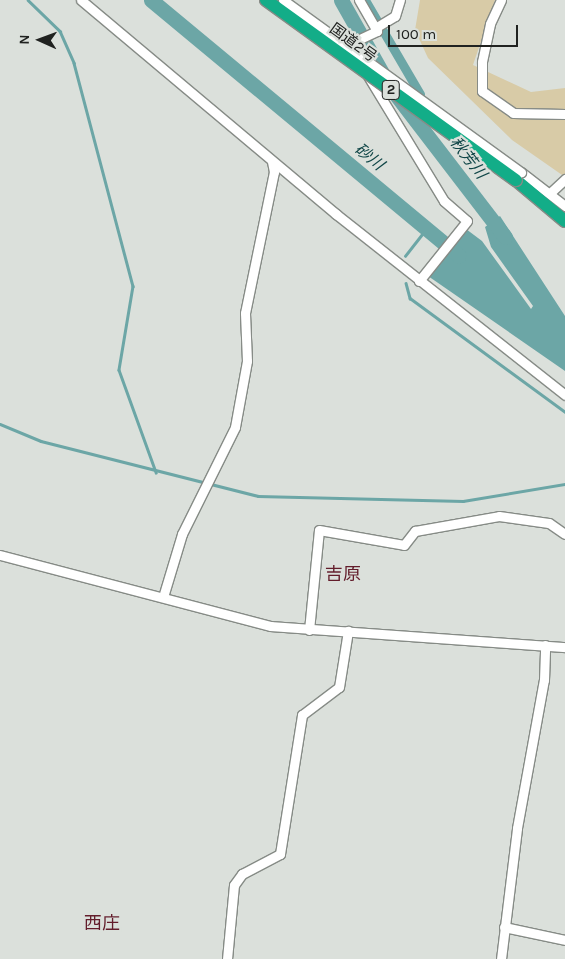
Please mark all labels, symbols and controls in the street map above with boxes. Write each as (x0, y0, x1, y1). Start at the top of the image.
north arrow (15, 15, 65, 65)
scale bar (390, 15, 520, 47)
street label: 国道2号 (326, 20, 380, 66)
text: 100 m (396, 25, 436, 43)
text: N (16, 34, 33, 45)
road number: 2 (381, 78, 401, 102)
water label: 秋芳川 (446, 133, 490, 183)
water label: 砂川 (351, 139, 387, 175)
district label: 吉原 (325, 563, 361, 585)
district label: 西庄 (84, 912, 120, 934)

